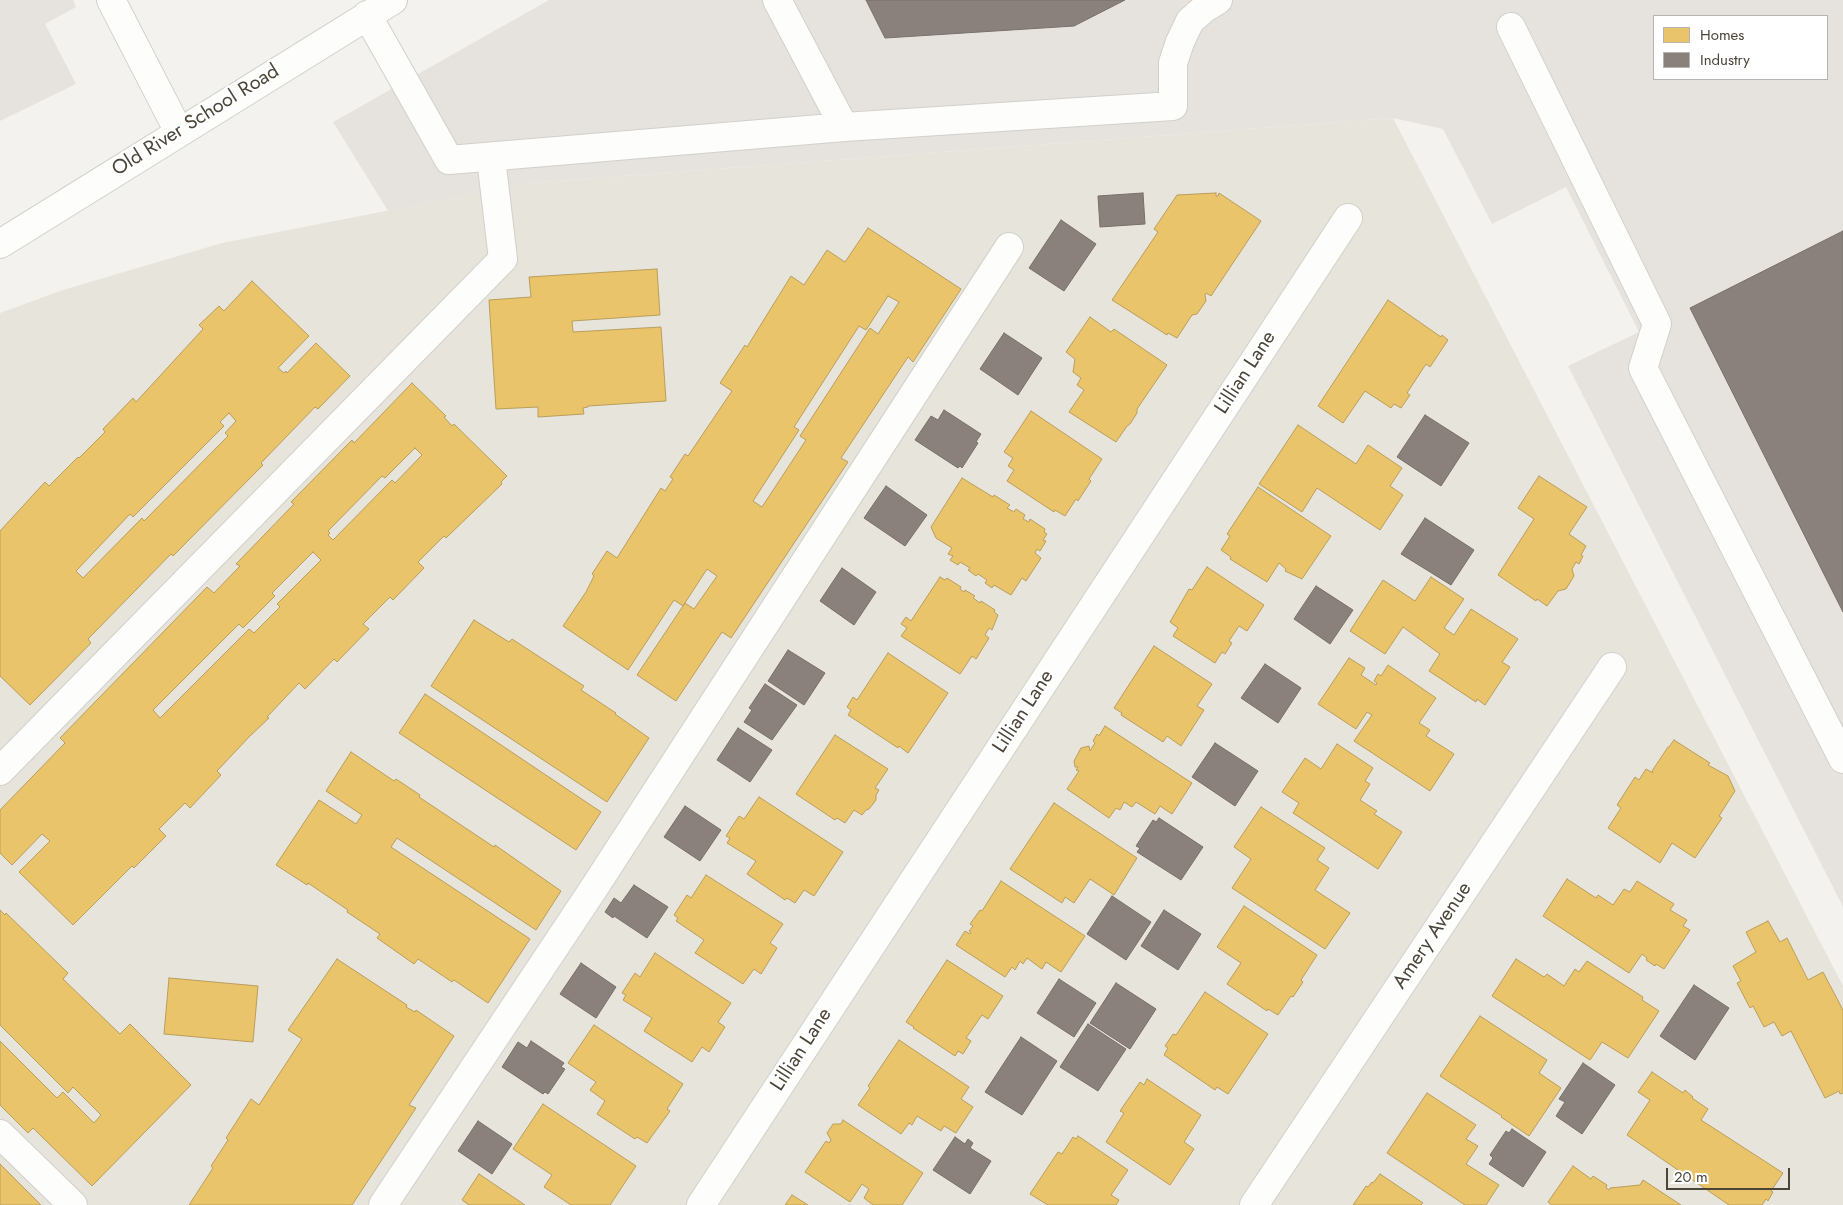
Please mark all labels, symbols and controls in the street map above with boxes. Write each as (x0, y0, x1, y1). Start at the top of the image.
legend (1653, 15, 1828, 80)
text: Homes (1700, 24, 1744, 46)
text: Industry (1700, 49, 1750, 71)
street label: Old River School Road (108, 60, 284, 182)
street label: Lillian Lane (1210, 327, 1282, 419)
street label: Lillian Lane (988, 666, 1060, 758)
street label: Amery Avenue (1388, 878, 1478, 994)
street label: Lillian Lane (766, 1004, 838, 1096)
scale bar (1668, 1158, 1792, 1190)
text: 20 m (1674, 1166, 1708, 1188)

